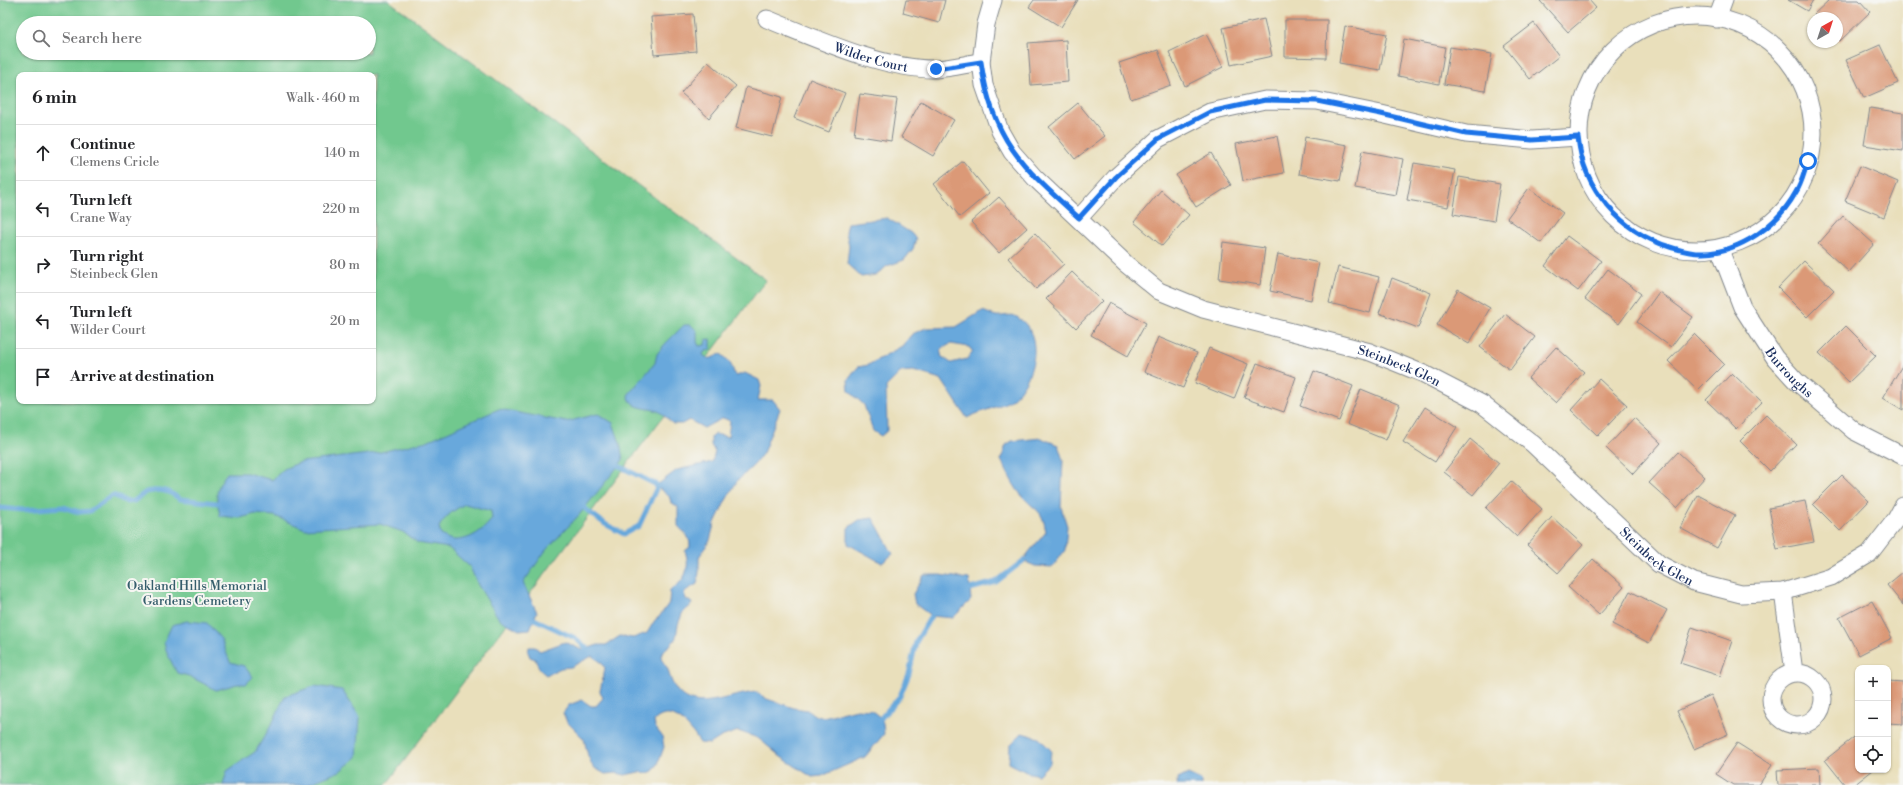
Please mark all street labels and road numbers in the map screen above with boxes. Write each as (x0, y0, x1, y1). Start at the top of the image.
street label: Wilder Court (831, 39, 910, 76)
street label: Steinbeck Glen (1356, 342, 1443, 390)
street label: Burroughs (1761, 344, 1816, 401)
street label: Steinbeck Glen (1616, 524, 1696, 589)

